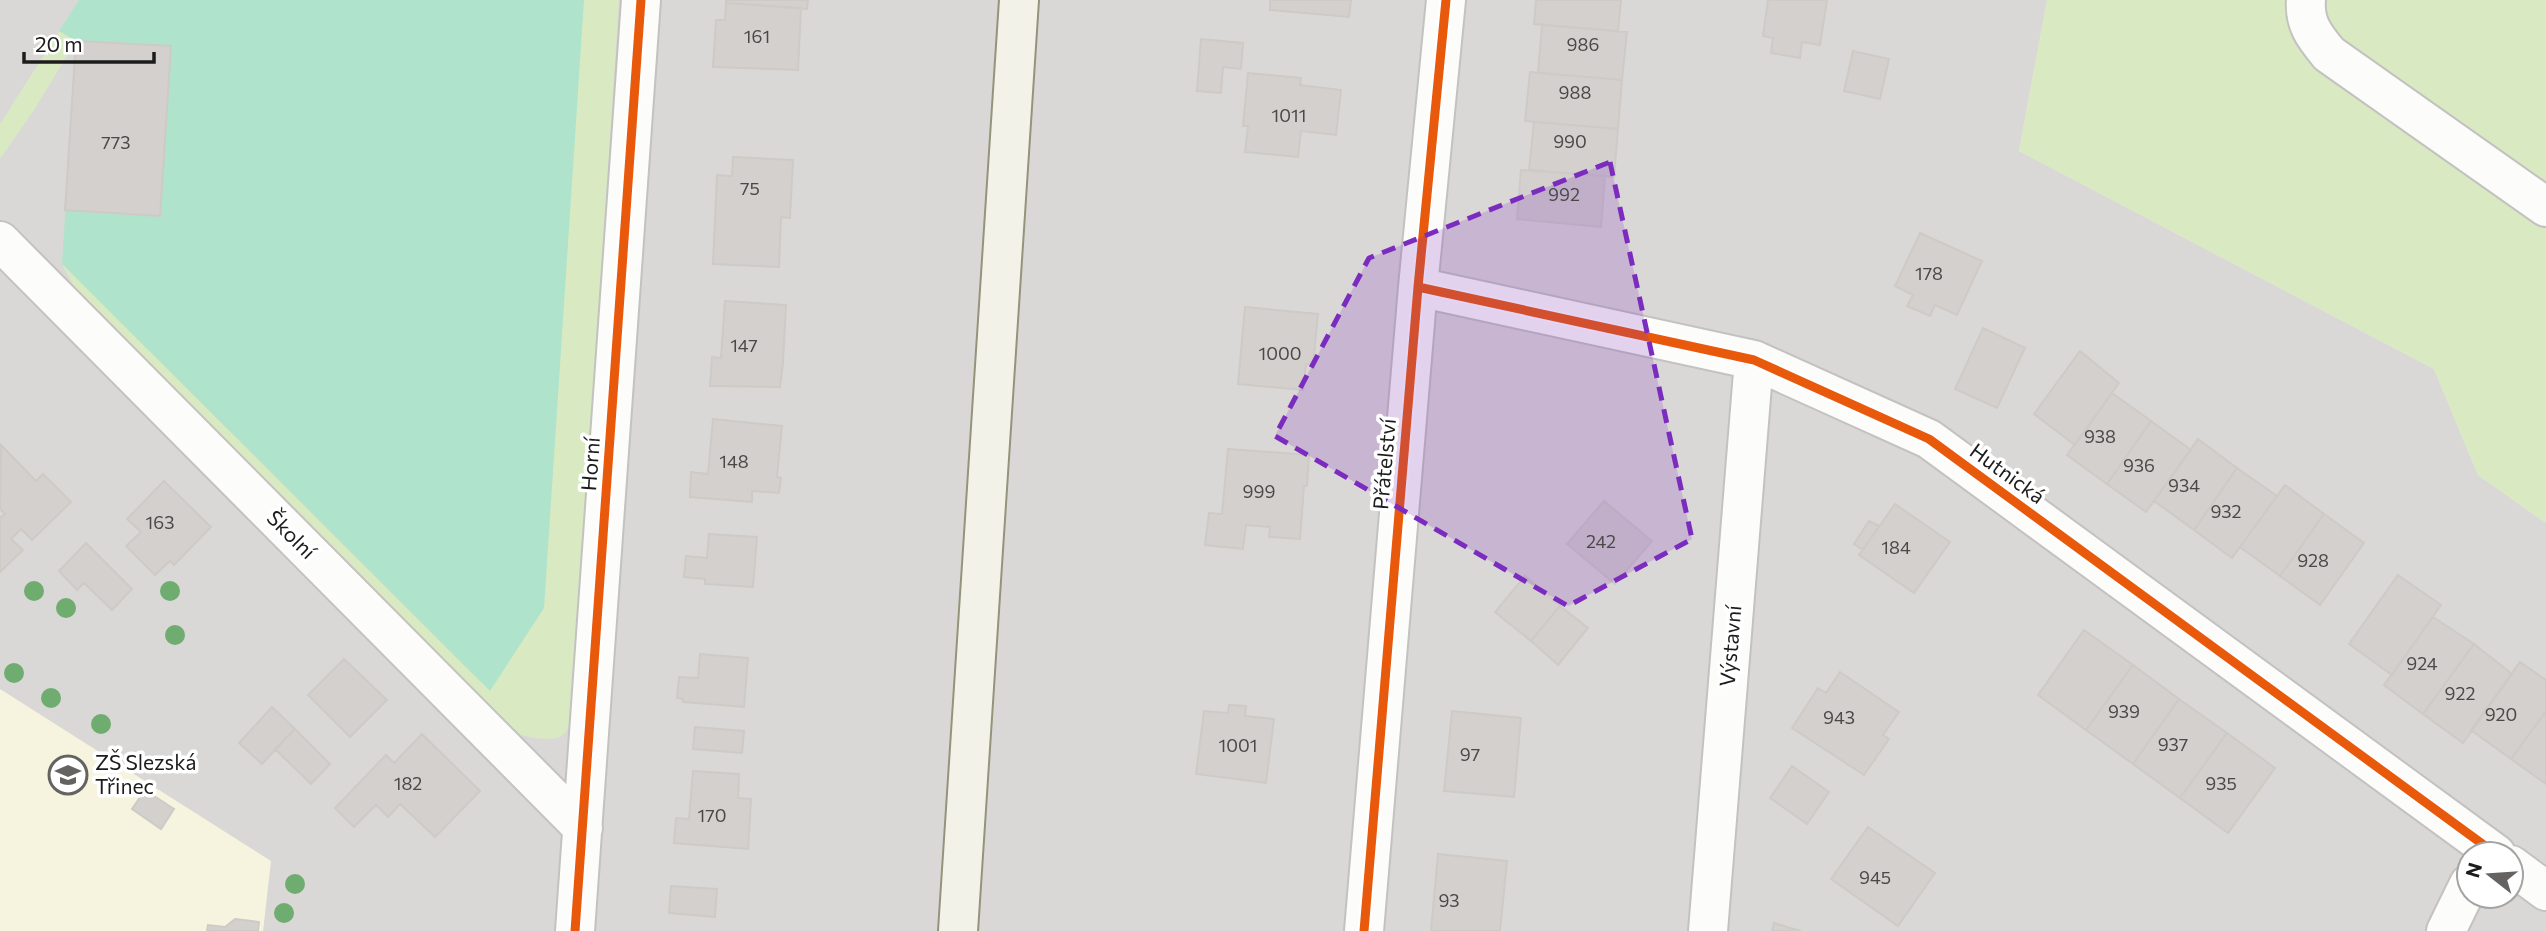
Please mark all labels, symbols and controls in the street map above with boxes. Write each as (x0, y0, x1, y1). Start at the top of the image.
scale bar (24, 21, 154, 65)
house number: 161 (744, 25, 770, 47)
text: 20 m (35, 31, 83, 56)
house number: 986 (1567, 33, 1599, 55)
house number: 988 (1559, 81, 1591, 103)
house number: 1011 (1272, 104, 1306, 126)
house number: 990 (1553, 130, 1587, 152)
house number: 773 (101, 131, 131, 153)
house number: 75 (740, 177, 760, 199)
house number: 992 (1548, 183, 1580, 205)
house number: 178 (1915, 262, 1943, 284)
house number: 147 (730, 334, 758, 356)
house number: 1000 (1259, 342, 1301, 364)
street label: Přátelství (1367, 417, 1400, 510)
house number: 938 (2084, 425, 2116, 447)
street label: Horní (575, 435, 604, 492)
street label: Hutnická (1966, 437, 2050, 508)
house number: 148 (719, 450, 749, 472)
house number: 936 (2123, 454, 2155, 476)
house number: 934 (2168, 474, 2200, 496)
house number: 999 (1243, 480, 1275, 502)
house number: 932 (2210, 500, 2242, 522)
street label: Školní (263, 504, 322, 564)
house number: 163 (146, 511, 174, 533)
house number: 242 (1586, 530, 1616, 552)
house number: 184 (1881, 536, 1911, 558)
house number: 928 (2297, 549, 2329, 571)
street label: Výstavní (1713, 604, 1746, 688)
house number: 924 (2406, 652, 2438, 674)
house number: 922 (2445, 682, 2475, 704)
house number: 939 (2108, 700, 2140, 722)
house number: 920 (2485, 703, 2517, 725)
house number: 943 (1823, 706, 1855, 728)
house number: 937 (2158, 733, 2188, 755)
house number: 1001 (1219, 734, 1257, 756)
house number: 97 (1460, 743, 1480, 765)
place label: ZŠ Slezská Třinec (95, 749, 196, 798)
school or university icon: ZŠ Slezská Třinec (47, 754, 89, 796)
house number: 182 (394, 772, 422, 794)
house number: 935 (2205, 772, 2237, 794)
house number: 170 (698, 804, 726, 826)
north arrow (2455, 840, 2525, 910)
text: N (2460, 860, 2486, 880)
house number: 945 (1859, 866, 1891, 888)
house number: 93 (1438, 889, 1460, 911)

